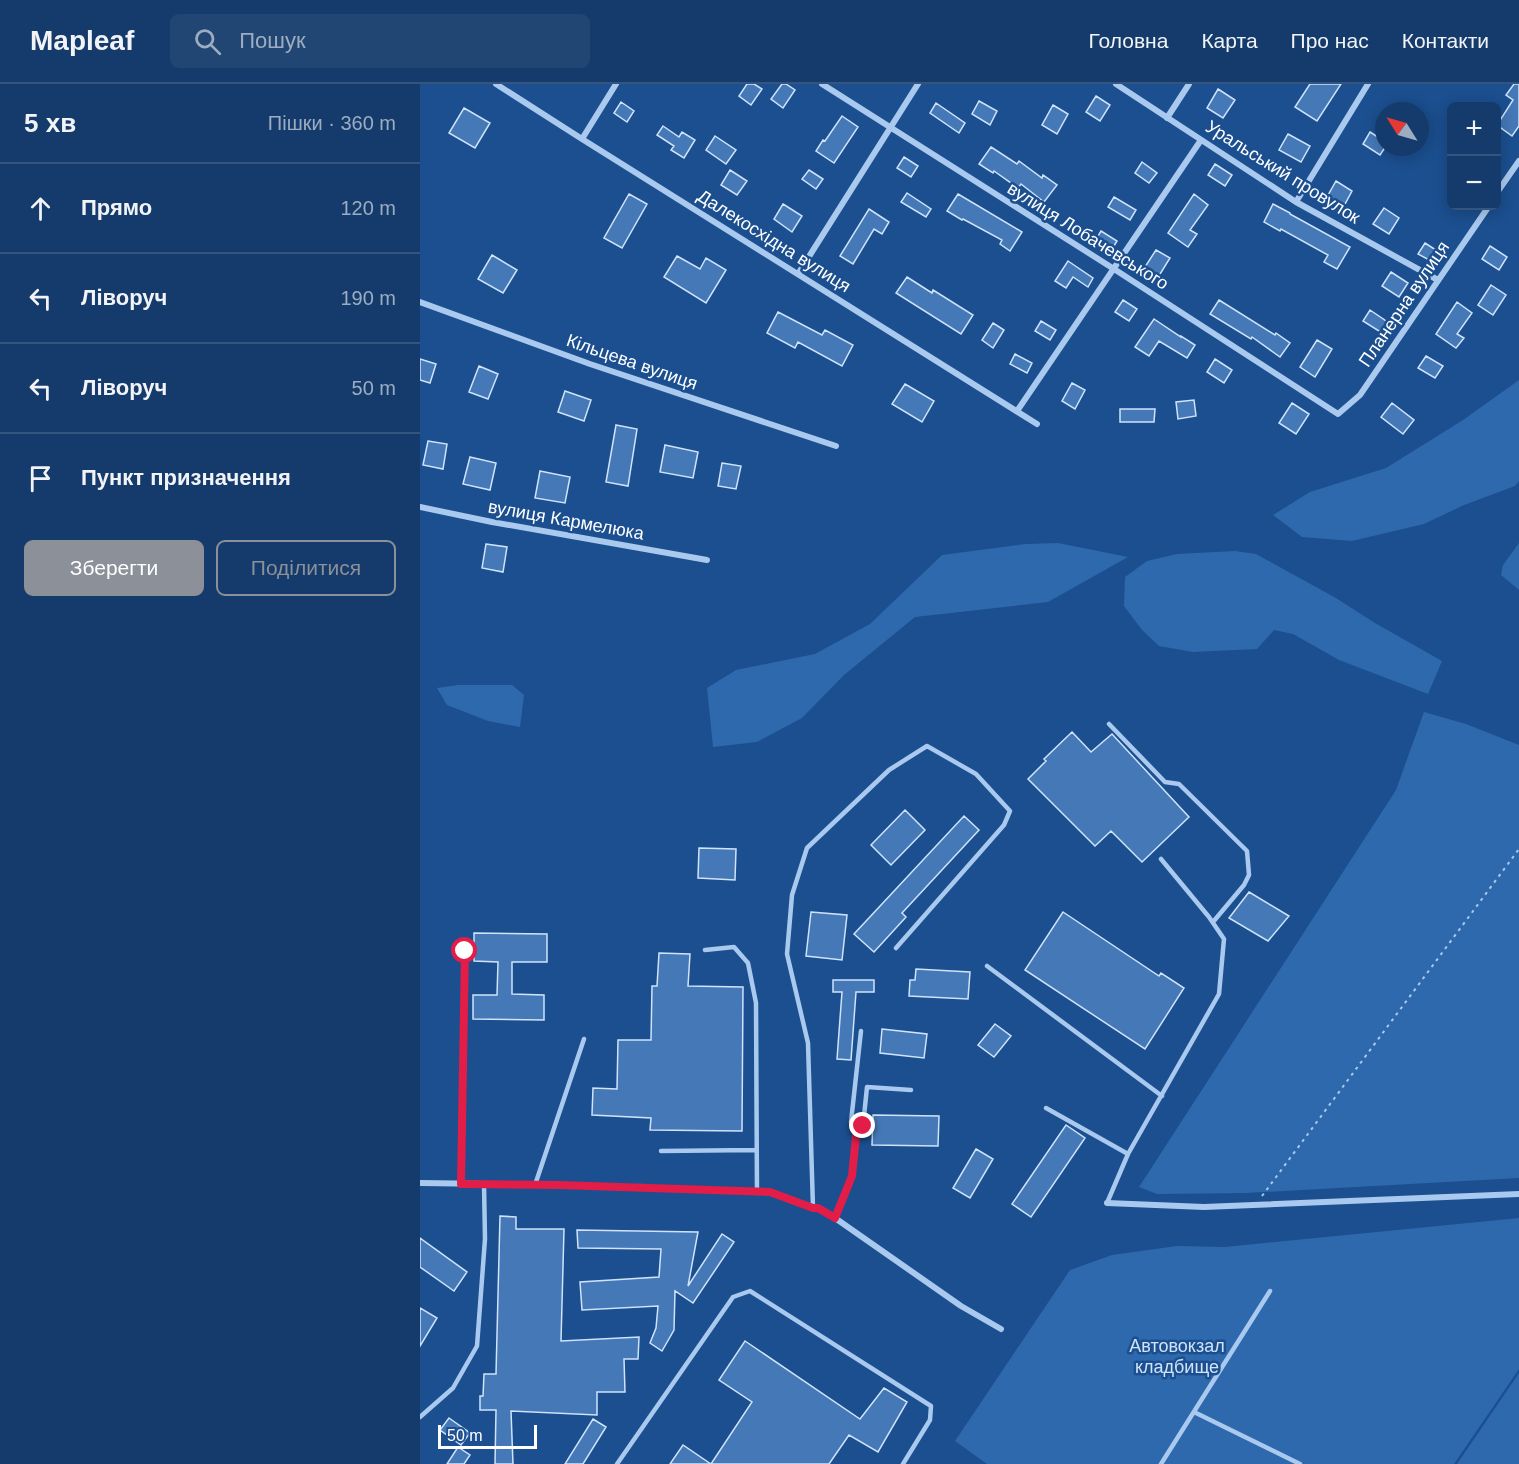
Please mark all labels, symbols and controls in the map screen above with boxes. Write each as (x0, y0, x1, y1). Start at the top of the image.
search box (170, 14, 590, 68)
text: Mapleaf (30, 25, 134, 56)
icon: search (191, 25, 224, 58)
text: Пошук (239, 28, 306, 53)
text: Головна (1089, 29, 1168, 52)
text: Карта (1201, 29, 1258, 52)
text: Про нас (1291, 29, 1369, 52)
text: Контакти (1402, 29, 1489, 52)
north arrow (1375, 102, 1429, 156)
map controls (1447, 102, 1501, 210)
button: + (1447, 102, 1501, 156)
text: 5 хв (24, 108, 76, 138)
text: Пішки · 360 m (268, 112, 396, 134)
street label: Уральський провулок (1202, 116, 1364, 228)
button: − (1447, 156, 1501, 210)
street label: вулиця Лобачевського (1004, 178, 1172, 294)
street label: Далекосхідна вулиця (694, 186, 854, 296)
icon: ahead (24, 192, 57, 225)
text: Прямо (81, 195, 152, 220)
text: 120 m (340, 197, 396, 219)
street label: Планерна вулиця (1355, 238, 1453, 370)
icon: left (24, 282, 57, 315)
text: Ліворуч (81, 285, 167, 310)
text: 190 m (340, 287, 396, 309)
street label: Кільцева вулиця (564, 330, 700, 394)
icon: left (24, 372, 57, 405)
text: Ліворуч (81, 375, 167, 400)
text: 50 m (352, 377, 396, 399)
icon: arrive (24, 462, 57, 495)
text: Пункт призначення (81, 465, 291, 490)
street label: вулиця Кармелюка (486, 496, 646, 544)
button: Зберегти (24, 540, 204, 596)
button: Поділитися (216, 540, 396, 596)
route start (451, 937, 477, 963)
route end (849, 1112, 875, 1138)
park label: Автовокзал кладбище (1129, 1336, 1225, 1377)
scale bar (438, 1422, 537, 1450)
text: 50 m (447, 1427, 483, 1444)

